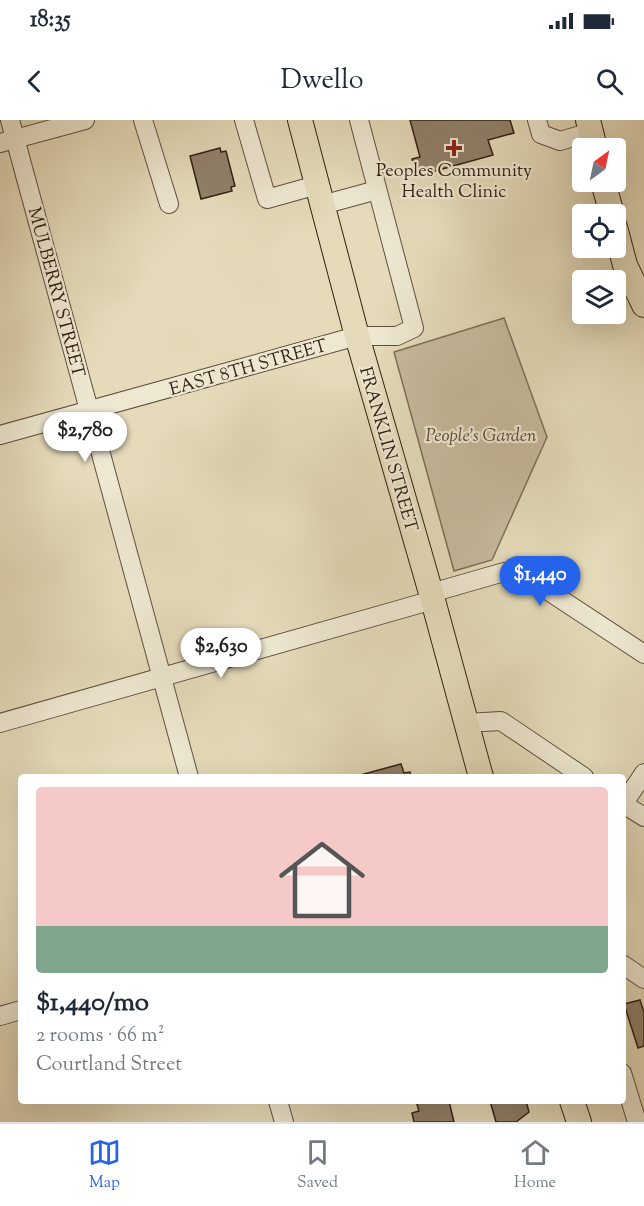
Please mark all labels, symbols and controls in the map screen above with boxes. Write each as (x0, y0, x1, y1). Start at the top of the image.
text: 18:35 (30, 5, 71, 37)
text: Dwello (281, 62, 363, 101)
icon: back (18, 65, 51, 98)
icon: search (593, 65, 626, 98)
north arrow (572, 138, 626, 192)
map controls (572, 138, 626, 324)
marker: Peoples Community Health Clinic (445, 139, 463, 157)
place label: Peoples Community Health Clinic (376, 159, 532, 206)
button: locate (572, 204, 626, 258)
street label: MULBERRY STREET (20, 205, 90, 381)
button: layers (572, 270, 626, 324)
street label: EAST 8TH STREET (167, 334, 331, 404)
street label: FRANKLIN STREET (351, 364, 423, 535)
pin: $2,780 (36, 412, 134, 463)
text: $2,780 (57, 417, 113, 446)
park label: People's Garden (425, 424, 537, 450)
pin: $1,440 (491, 556, 589, 607)
text: $1,440 (513, 561, 567, 590)
pin: $2,630 (172, 628, 270, 679)
text: $2,630 (194, 633, 248, 662)
icon: home (268, 826, 376, 934)
text: $1,440/mo (36, 985, 149, 1022)
text: 2 rooms · 66 m² (36, 1022, 164, 1051)
text: Courtland Street (36, 1051, 182, 1080)
tab: Map (88, 1136, 121, 1195)
tab: Saved (297, 1136, 338, 1195)
tab: Home (514, 1136, 556, 1195)

